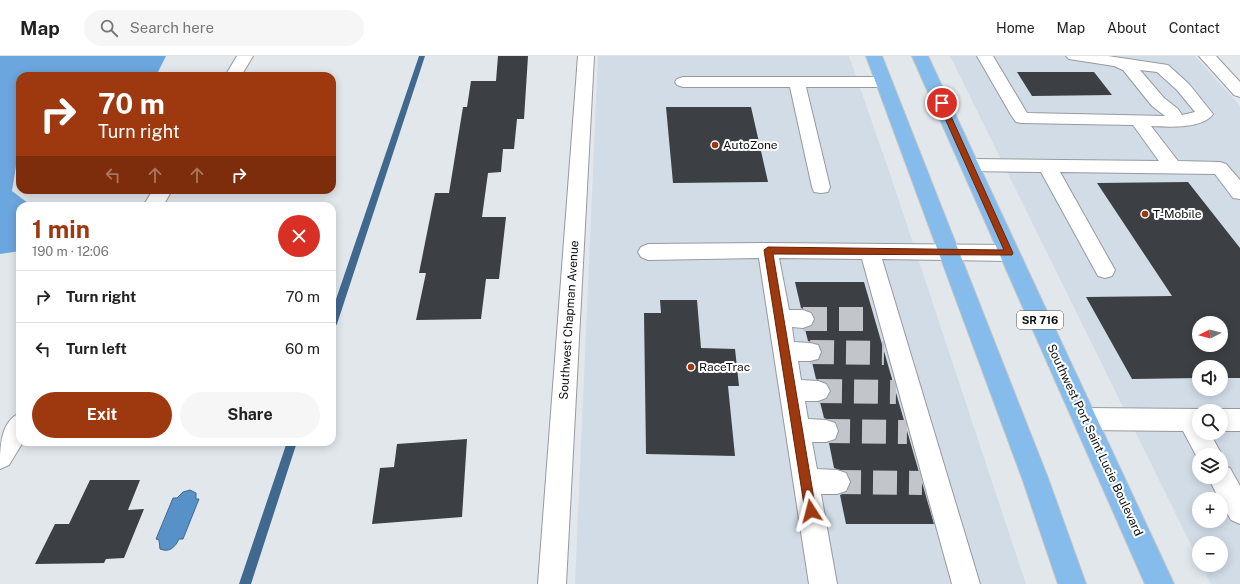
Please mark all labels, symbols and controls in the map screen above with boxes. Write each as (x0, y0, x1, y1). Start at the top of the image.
search box (84, 10, 364, 46)
text: Map (20, 17, 60, 39)
icon: search (98, 17, 120, 39)
text: Search here (130, 19, 214, 36)
text: Home (996, 20, 1035, 36)
text: Map (1057, 20, 1085, 36)
text: About (1107, 20, 1147, 36)
text: Contact (1169, 20, 1220, 36)
pin (925, 86, 959, 120)
text: 70 m (98, 87, 165, 120)
icon: right (32, 88, 84, 140)
icon: arrive (931, 92, 953, 114)
text: Turn right (98, 121, 180, 142)
place label: AutoZone (723, 138, 778, 152)
marker: AutoZone (710, 140, 720, 150)
icon: left (102, 164, 124, 186)
icon: ahead (144, 164, 166, 186)
icon: ahead (186, 164, 208, 186)
icon: right (228, 164, 250, 186)
place label: T-Mobile (1153, 207, 1202, 221)
marker: T-Mobile (1140, 209, 1150, 219)
text: 1 min (32, 215, 90, 243)
button: close (278, 215, 320, 257)
street label: Southwest Chapman Avenue (556, 240, 582, 400)
text: 190 m · 12:06 (32, 244, 109, 259)
icon: right (32, 286, 54, 308)
text: Turn right (66, 288, 136, 305)
text: 70 m (285, 288, 320, 305)
road number: SR 716 (1017, 311, 1063, 329)
north arrow (1192, 316, 1228, 352)
map controls (1192, 316, 1228, 572)
icon: left (32, 338, 54, 360)
text: Turn left (66, 340, 127, 357)
text: 60 m (285, 340, 320, 357)
street label: Southwest Port Saint Lucie Boulevard (1044, 342, 1146, 538)
place label: RaceTrac (699, 360, 750, 374)
button: sound (1192, 360, 1228, 396)
marker: RaceTrac (686, 362, 696, 372)
button: Exit (32, 392, 172, 438)
button: Share (180, 392, 320, 438)
button: search (1192, 404, 1228, 440)
button: layers (1192, 448, 1228, 484)
position arrow (790, 490, 832, 532)
button: + (1192, 492, 1228, 528)
button: − (1192, 536, 1228, 572)

